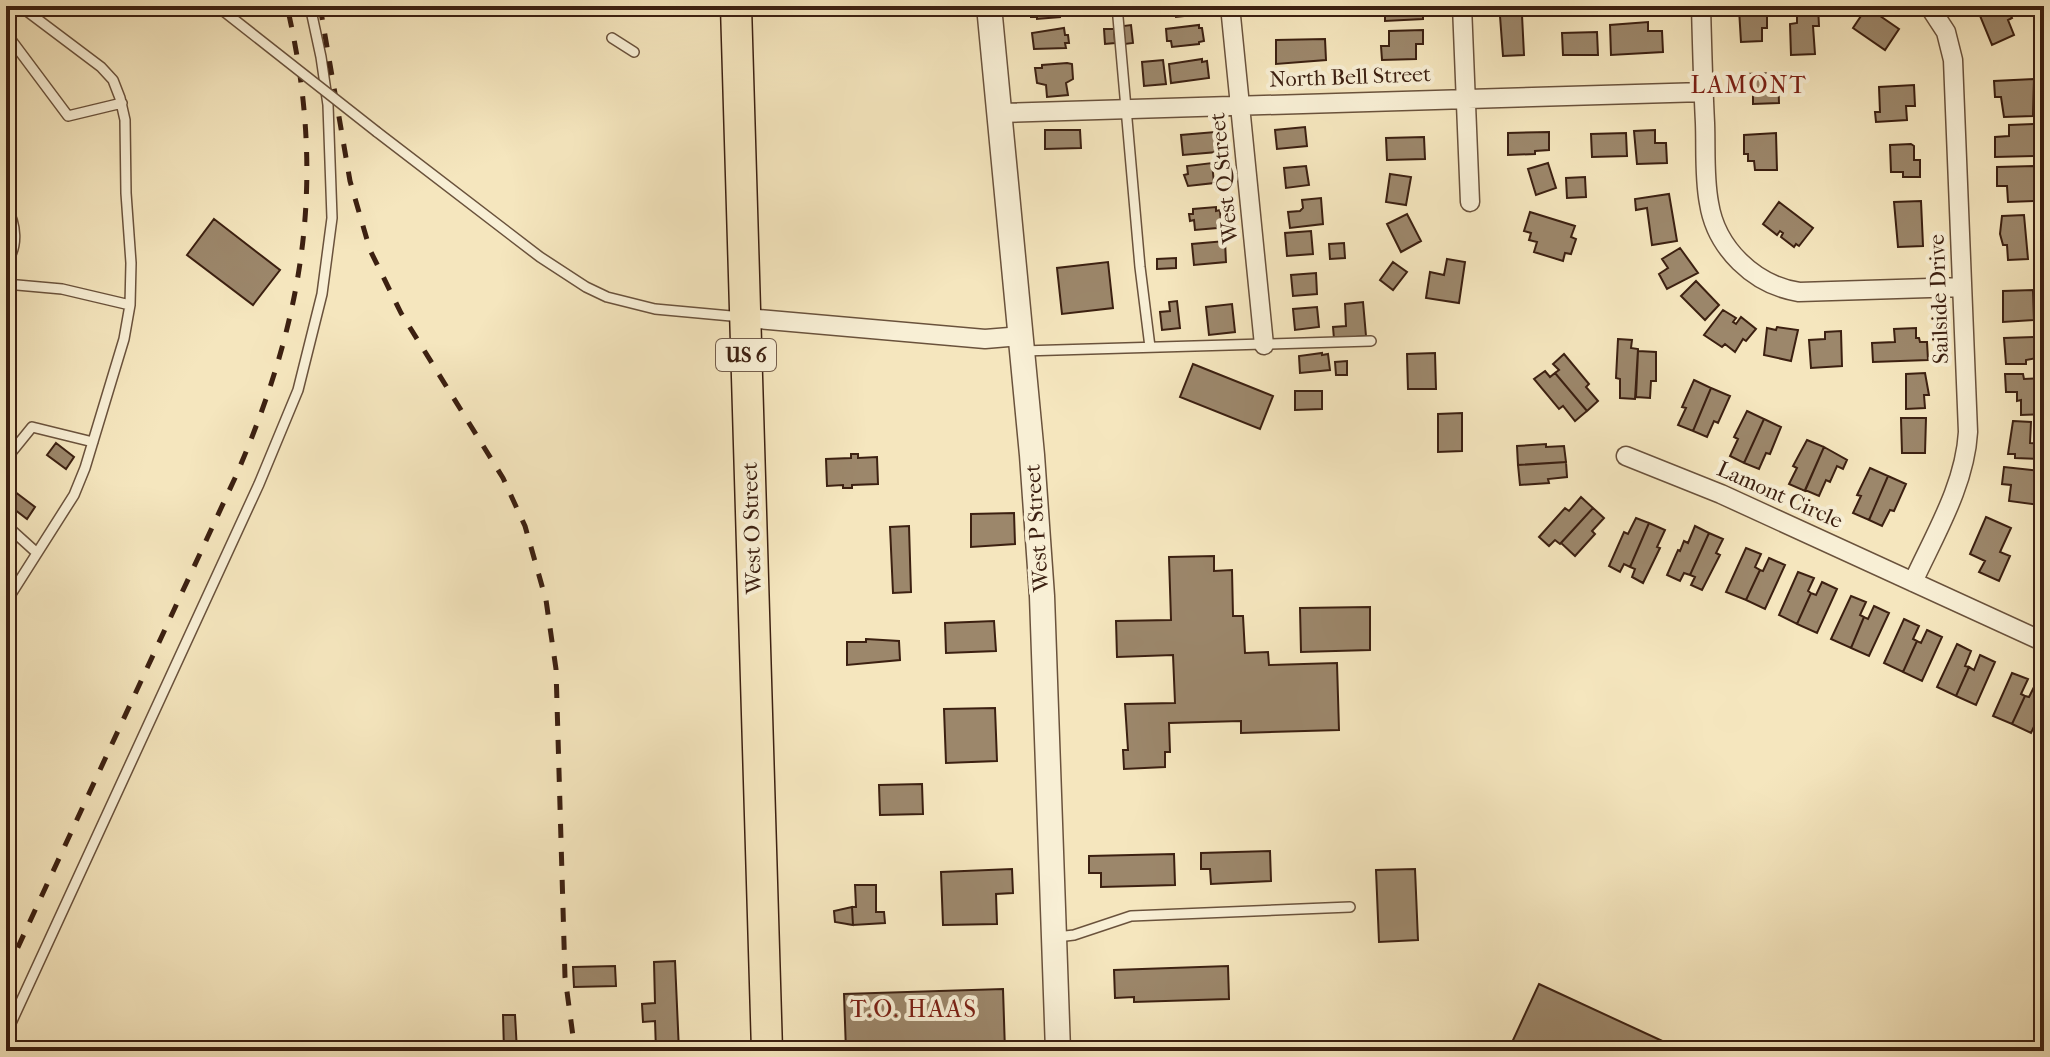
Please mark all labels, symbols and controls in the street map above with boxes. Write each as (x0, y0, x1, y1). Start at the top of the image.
street label: North Bell Street (1269, 61, 1431, 93)
district label: LAMONT (1690, 71, 1808, 99)
street label: West Q Street (1204, 111, 1244, 246)
street label: Sailside Drive (1924, 234, 1954, 364)
road number: US 6 (716, 339, 776, 371)
street label: Lamont Circle (1713, 456, 1847, 534)
street label: West O Street (737, 461, 767, 595)
street label: West P Street (1020, 463, 1054, 594)
district label: T.O. HAAS (850, 995, 978, 1023)

